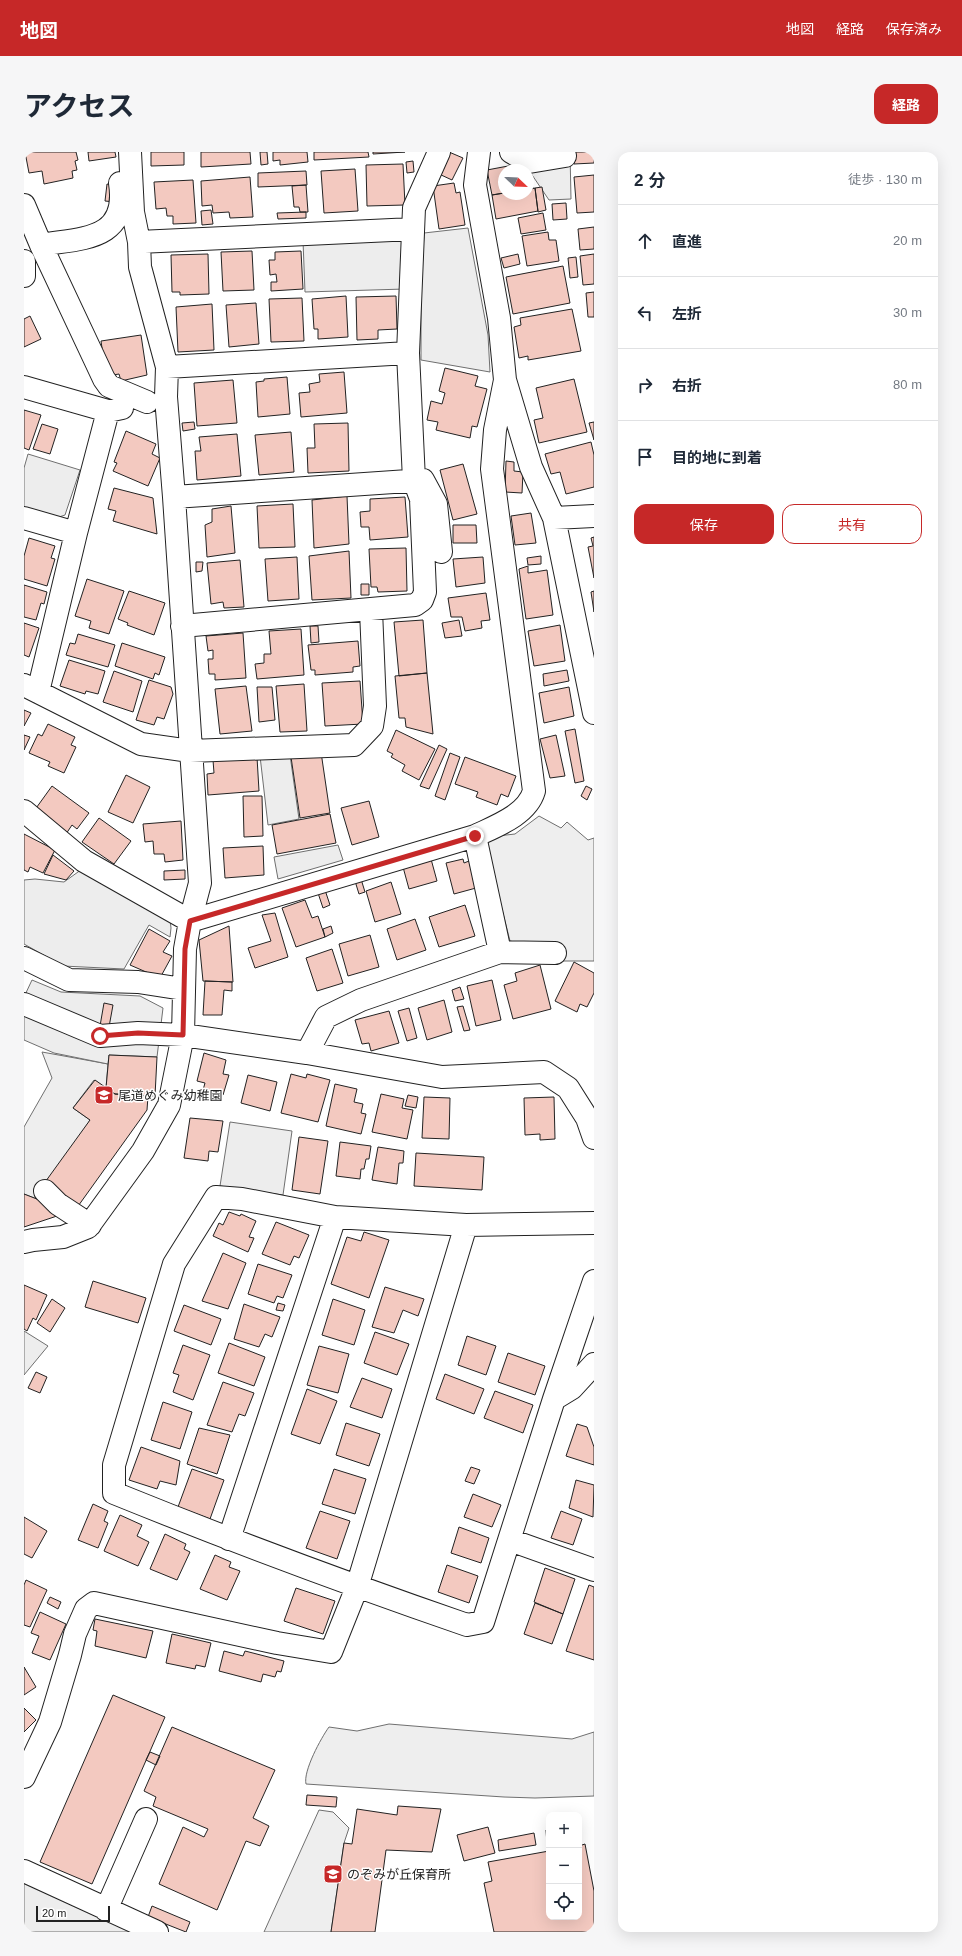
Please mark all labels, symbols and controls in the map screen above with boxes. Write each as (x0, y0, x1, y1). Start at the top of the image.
text: 地図 (20, 20, 58, 41)
text: 地図 (786, 21, 814, 37)
text: 経路 (836, 21, 864, 37)
text: 保存済み (886, 21, 942, 37)
button: 経路 (874, 84, 938, 124)
text: アクセス (24, 91, 135, 122)
north arrow (498, 164, 534, 200)
text: 2 分 (634, 171, 665, 190)
text: 徒歩 · 130 m (848, 172, 922, 187)
icon: ahead (634, 230, 656, 252)
text: 直進 (672, 233, 702, 250)
text: 20 m (893, 233, 922, 248)
icon: left (634, 302, 656, 324)
text: 左折 (672, 305, 702, 322)
text: 30 m (893, 305, 922, 320)
icon: right (634, 374, 656, 396)
text: 右折 (672, 377, 702, 394)
text: 80 m (893, 377, 922, 392)
icon: arrive (634, 446, 656, 468)
text: 目的地に到着 (672, 449, 762, 466)
button: 保存 (634, 504, 774, 544)
button: 共有 (782, 504, 922, 544)
route end (466, 827, 484, 845)
route start (91, 1027, 109, 1045)
school or university icon: 尾道めぐみ幼稚園 (93, 1084, 115, 1106)
place label: 尾道めぐみ幼稚園 (118, 1088, 222, 1103)
map controls (546, 1812, 582, 1920)
button: + (546, 1812, 582, 1848)
button: − (546, 1848, 582, 1884)
school or university icon: のぞみが丘保育所 (322, 1863, 344, 1885)
place label: のぞみが丘保育所 (347, 1867, 451, 1882)
button: locate (546, 1884, 582, 1920)
scale bar (36, 1904, 110, 1923)
text: 20 m (42, 1907, 66, 1919)

